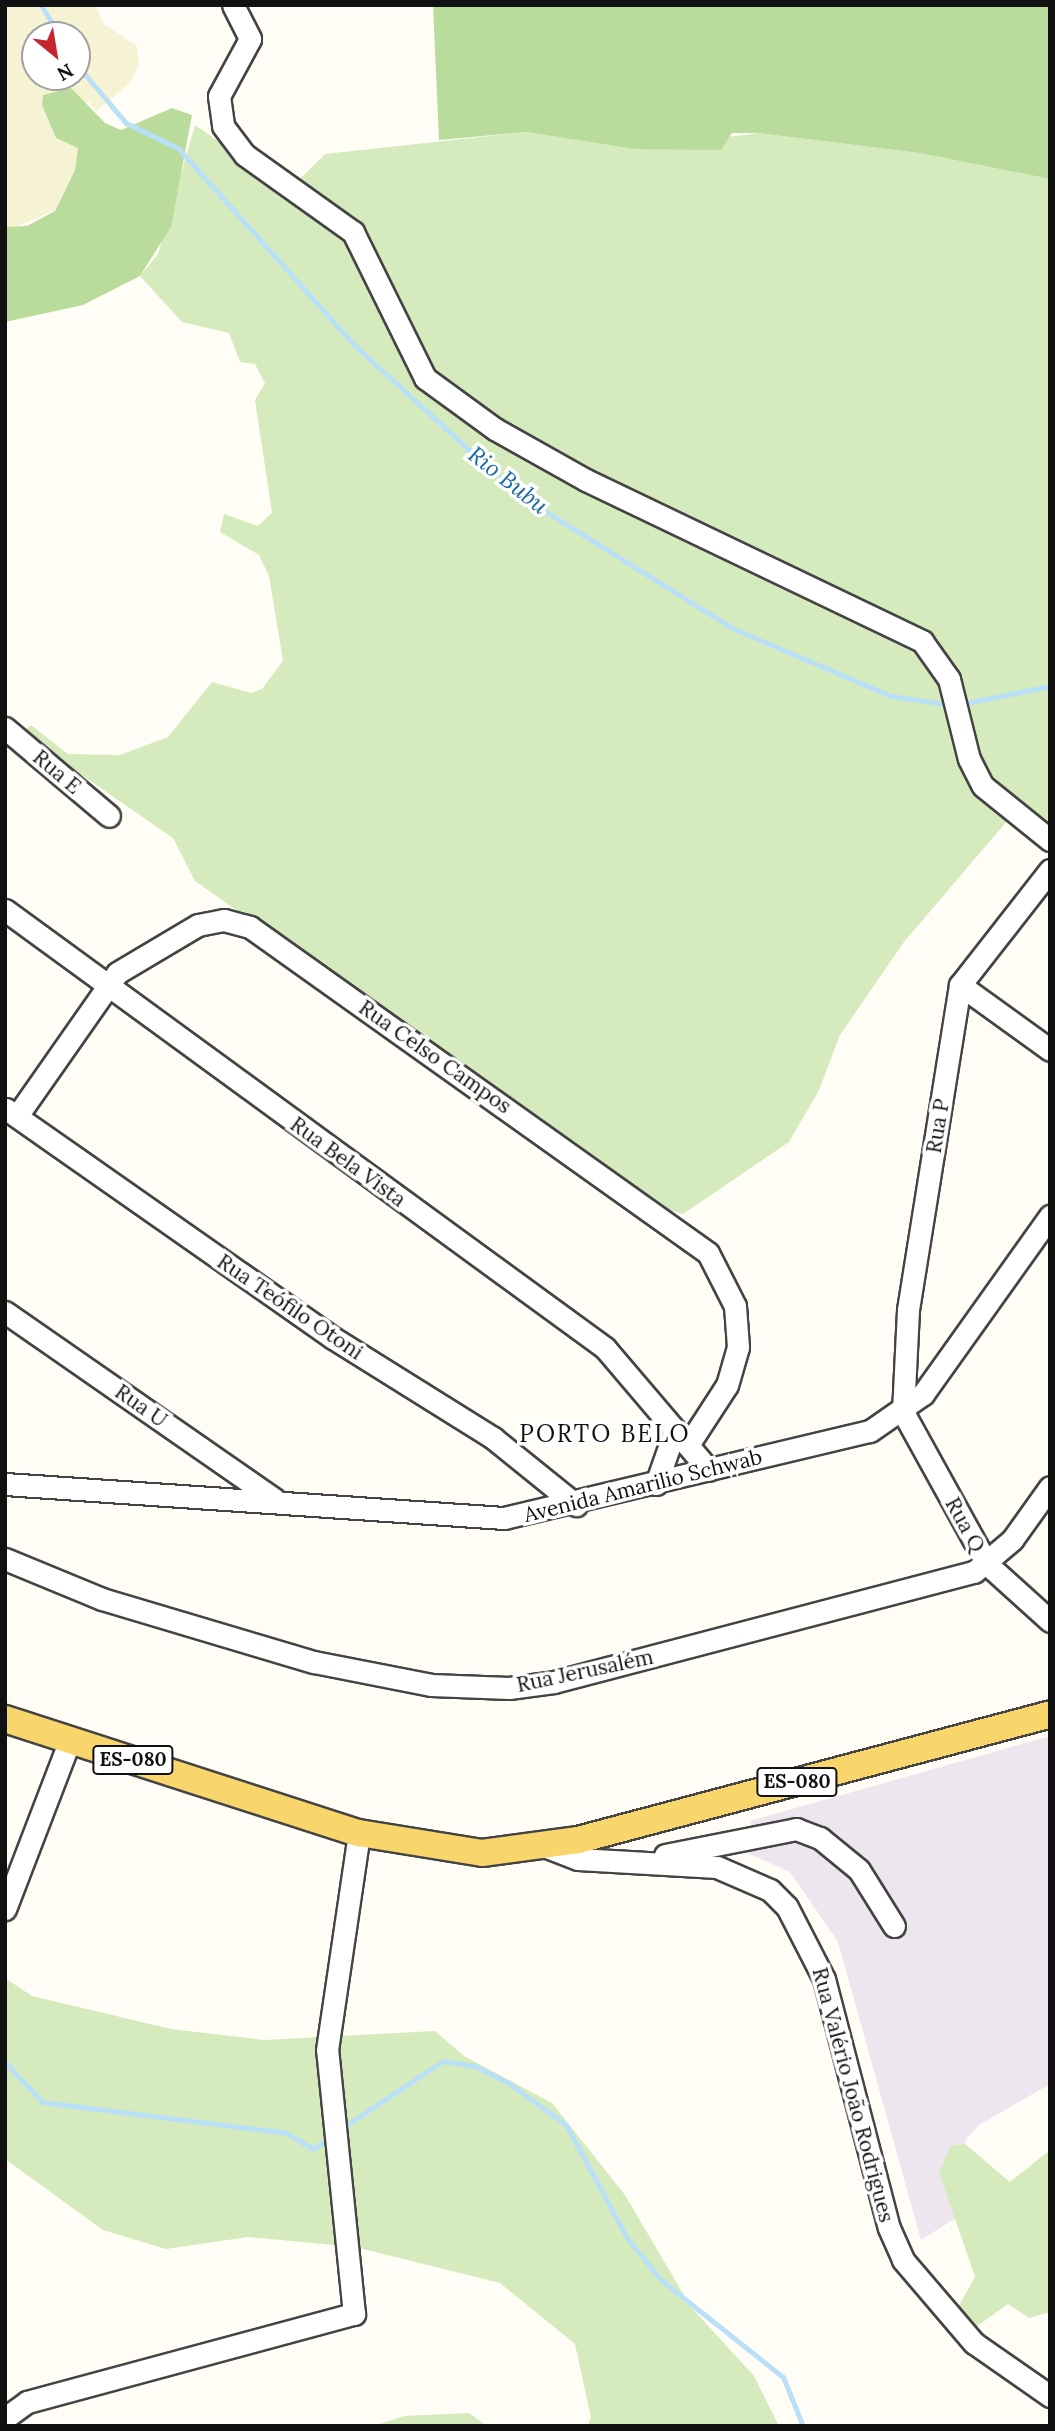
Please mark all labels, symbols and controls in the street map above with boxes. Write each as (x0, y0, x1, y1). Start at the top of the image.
north arrow (21, 21, 91, 91)
text: N (53, 58, 78, 87)
water label: Rio Bubu (463, 440, 553, 520)
street label: Rua E (28, 745, 86, 799)
street label: Rua Celso Campos (354, 995, 516, 1119)
street label: Rua P (921, 1097, 955, 1155)
street label: Rua Bela Vista (285, 1112, 411, 1212)
street label: Rua Teófilo Otoni (212, 1249, 368, 1365)
street label: Rua U (110, 1379, 172, 1433)
district label: PORTO BELO (521, 1420, 689, 1448)
street label: Avenida Amarilio Schwab (521, 1444, 765, 1528)
street label: Rua Q (940, 1493, 990, 1557)
street label: Rua Jerusalém (514, 1644, 656, 1698)
road number: ES-080 (91, 1744, 175, 1776)
road number: ES-080 (755, 1766, 839, 1798)
street label: Rua Valério João Rodrigues (807, 1965, 899, 2225)

